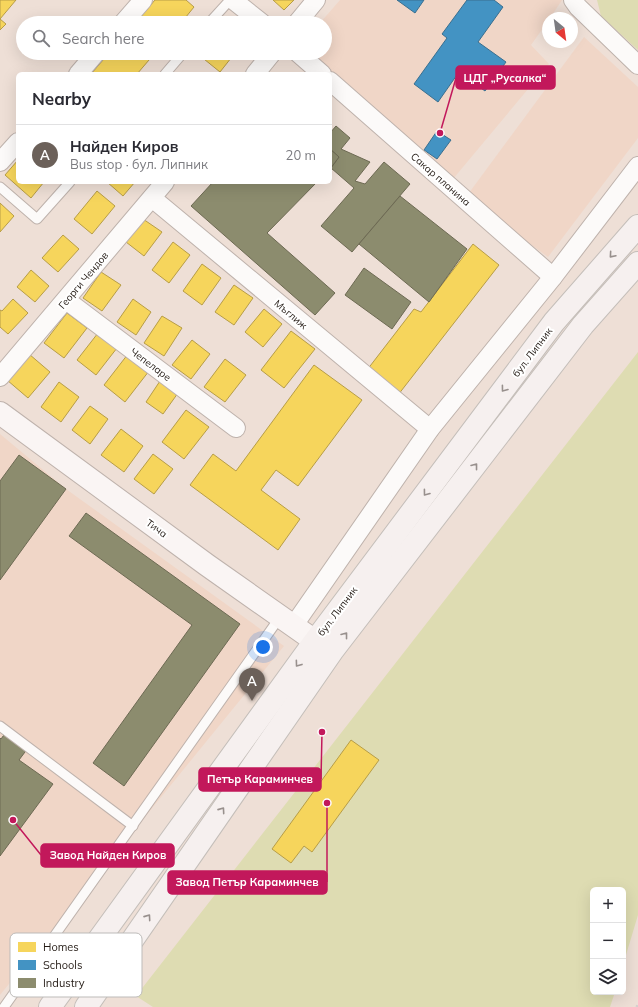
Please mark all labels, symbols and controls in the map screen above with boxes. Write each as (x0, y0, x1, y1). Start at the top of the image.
north arrow (542, 12, 578, 48)
search box (16, 16, 332, 60)
icon: search (30, 27, 52, 49)
text: Search here (62, 29, 144, 48)
callout: ЦДГ „Русалка“ (456, 66, 555, 89)
text: ЦДГ „Русалка“ (463, 71, 547, 85)
text: Nearby (32, 88, 91, 109)
text: Найден Киров (70, 137, 179, 156)
text: A (40, 147, 50, 163)
text: 20 m (286, 147, 316, 163)
street label: Сакар планина (408, 150, 473, 209)
text: Bus stop · бул. Липник (70, 156, 208, 172)
street label: Георги Чендов (56, 249, 111, 312)
one-way arrow (610, 250, 617, 258)
street label: Мъглиж (272, 297, 311, 332)
street label: бул. Липник (510, 325, 556, 380)
street label: Чепеларе (128, 345, 174, 384)
one-way arrow (502, 384, 509, 391)
one-way arrow (471, 463, 478, 470)
one-way arrow (424, 488, 431, 495)
street label: Тича (144, 516, 170, 540)
street label: бул. Липник (315, 584, 361, 639)
one-way arrow (340, 633, 347, 640)
your location (253, 637, 273, 657)
one-way arrow (296, 660, 303, 667)
pin: A (239, 668, 265, 701)
callout: Петър Караминчев (199, 768, 321, 791)
text: Петър Караминчев (207, 772, 313, 786)
one-way arrow (217, 807, 225, 814)
callout: Завод Найден Киров (41, 844, 174, 867)
text: Завод Найден Киров (50, 848, 166, 862)
callout: Завод Петър Караминчев (168, 871, 327, 894)
text: Завод Петър Караминчев (175, 875, 319, 889)
map controls (590, 887, 626, 995)
button: + (590, 887, 626, 923)
one-way arrow (143, 914, 151, 921)
button: − (590, 923, 626, 959)
legend (10, 933, 142, 997)
text: Homes (43, 940, 79, 954)
text: Schools (43, 958, 82, 972)
button: layers (590, 959, 626, 995)
text: Industry (43, 976, 85, 990)

